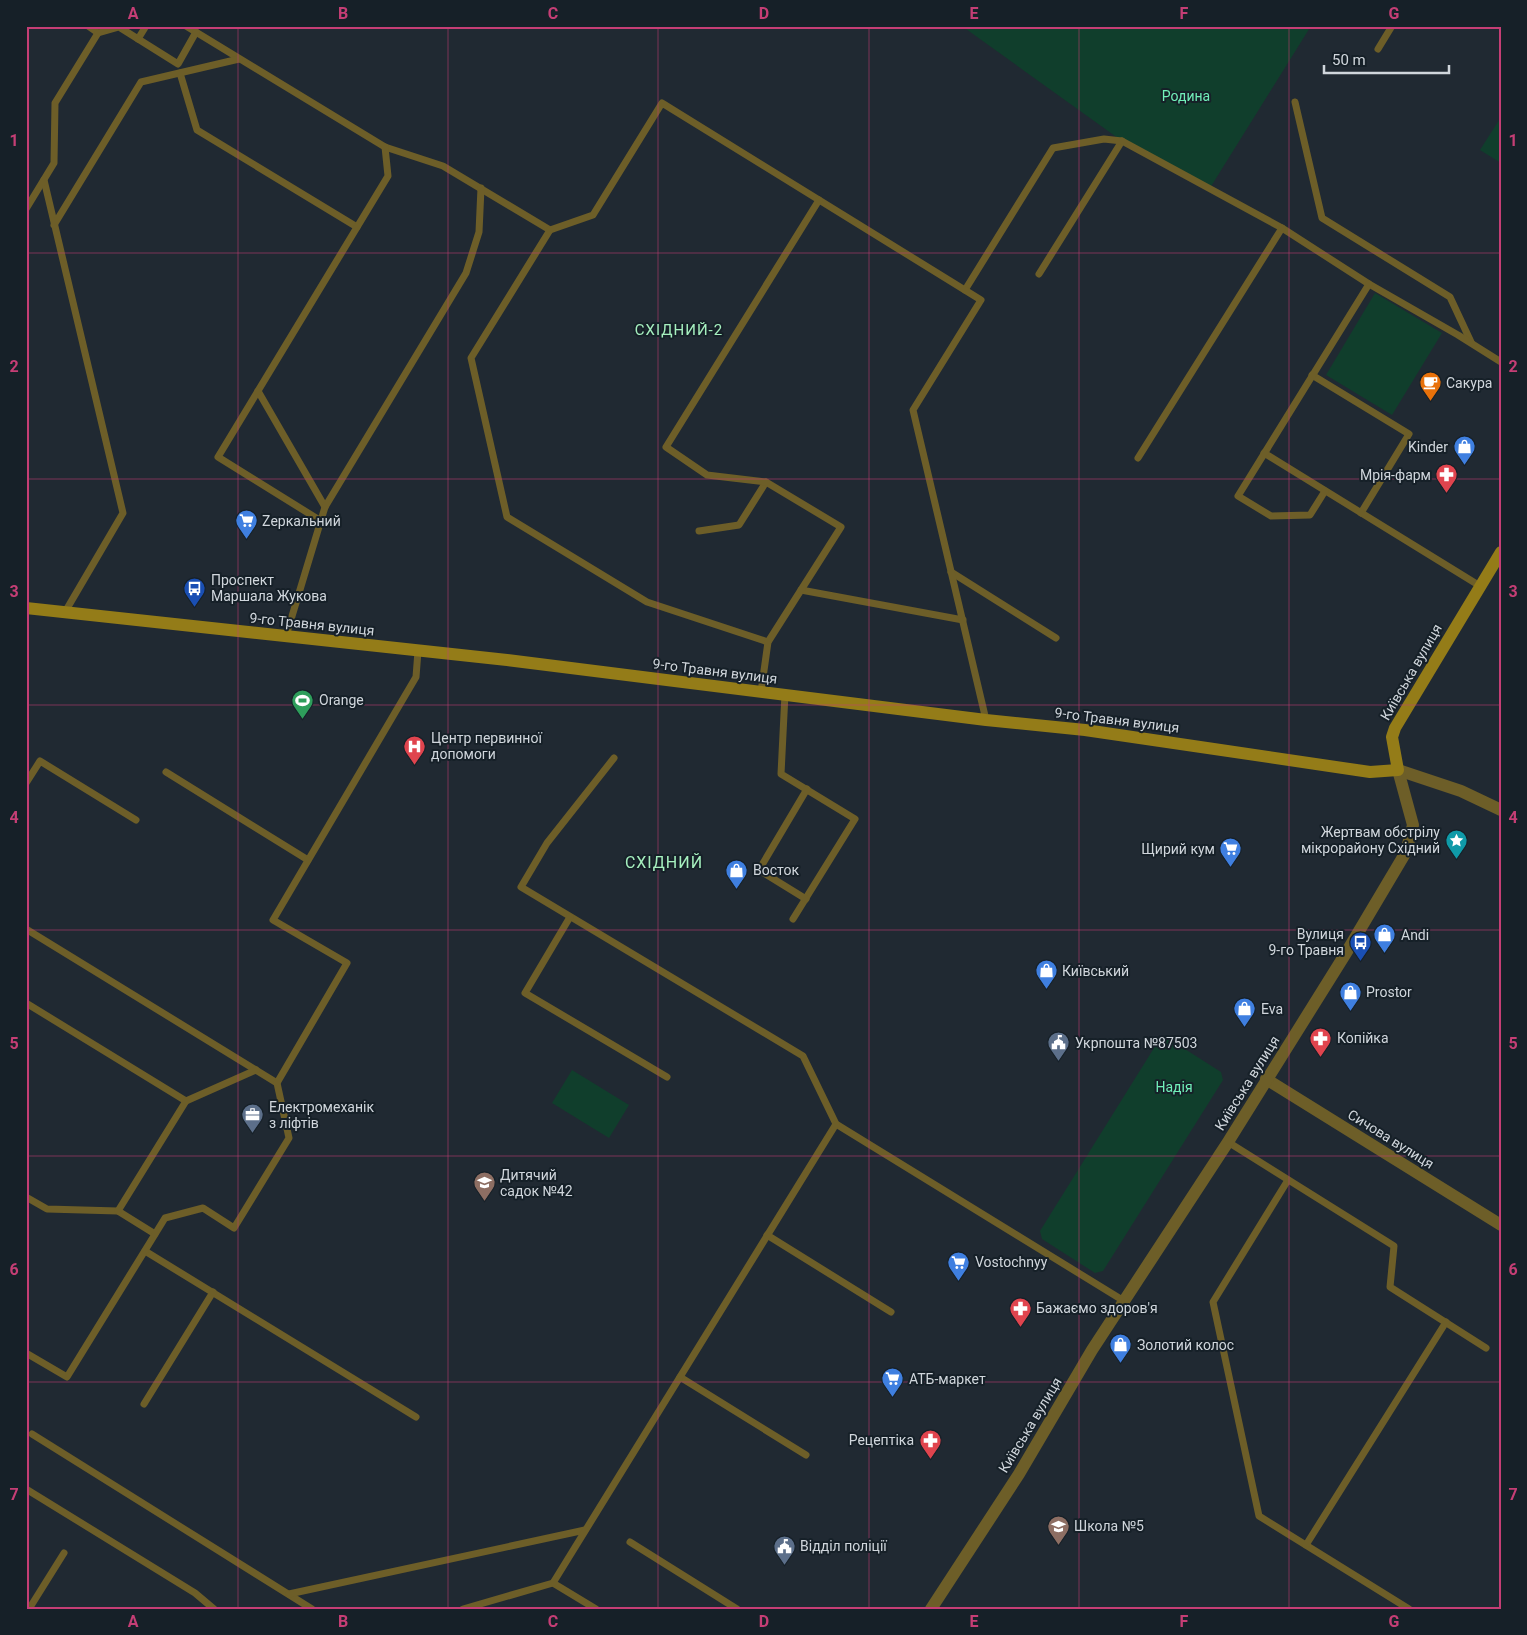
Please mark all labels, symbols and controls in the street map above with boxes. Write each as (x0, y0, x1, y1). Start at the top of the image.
text: A (128, 4, 139, 23)
text: B (338, 4, 348, 23)
text: C (548, 4, 558, 23)
text: D (759, 4, 769, 23)
text: E (970, 4, 979, 23)
text: F (1180, 4, 1189, 23)
text: G (1389, 4, 1400, 23)
scale bar (1324, 42, 1450, 74)
text: 50 m (1332, 51, 1366, 69)
park label: Родина (1162, 88, 1210, 104)
text: 1 (9, 131, 19, 150)
text: 1 (1508, 131, 1518, 150)
district label: СХІДНИЙ-2 (635, 321, 723, 339)
text: 2 (9, 357, 19, 376)
text: 2 (1508, 357, 1518, 376)
cafe icon: Сакура (1418, 371, 1442, 402)
place label: Сакура (1446, 375, 1492, 391)
shop icon: Kinder (1452, 435, 1476, 466)
place label: Kinder (1408, 439, 1448, 455)
pharmacy icon: Мрія-фарм (1435, 463, 1459, 494)
place label: Мрія-фарм (1360, 467, 1431, 483)
supermarket icon: Zеркальний (234, 509, 258, 540)
place label: Zеркальний (262, 513, 341, 529)
place label: Проспект Маршала Жукова (211, 572, 327, 604)
bus stop icon: Проспект Маршала Жукова (183, 576, 207, 607)
text: 3 (9, 582, 19, 601)
text: 3 (1508, 582, 1518, 601)
street label: 9-го Травня вулиця (249, 609, 375, 639)
street label: Київська вулиця (1377, 621, 1445, 723)
street label: 9-го Травня вулиця (652, 655, 778, 687)
sports icon: Orange (291, 688, 315, 719)
place label: Orange (319, 692, 364, 708)
street label: 9-го Травня вулиця (1054, 704, 1180, 736)
place label: Центр первинної допомоги (431, 730, 542, 762)
hospital icon: Центр первинної допомоги (403, 734, 427, 765)
text: 4 (9, 808, 19, 827)
text: 4 (1508, 808, 1518, 827)
place label: Жертвам обстрілу мікрорайону Східний (1301, 824, 1440, 856)
place icon: Жертвам обстрілу мікрорайону Східний (1444, 828, 1468, 859)
supermarket icon: Щирий кум (1219, 837, 1243, 868)
place label: Щирий кум (1141, 841, 1215, 857)
district label: СХІДНИЙ (625, 853, 703, 872)
shop icon: Восток (725, 858, 749, 889)
place label: Восток (753, 862, 799, 878)
shop icon: Andi (1373, 923, 1397, 954)
place label: Вулиця 9-го Травня (1268, 926, 1344, 958)
place label: Andi (1401, 927, 1429, 943)
bus stop icon: Вулиця 9-го Травня (1348, 930, 1372, 961)
shop icon: Київський (1034, 959, 1058, 990)
place label: Київський (1062, 963, 1129, 979)
shop icon: Prostor (1338, 980, 1362, 1011)
place label: Prostor (1366, 984, 1412, 1000)
shop icon: Eva (1233, 997, 1257, 1028)
place label: Eva (1261, 1001, 1283, 1017)
pharmacy icon: Копійка (1309, 1026, 1333, 1057)
place label: Копійка (1337, 1030, 1389, 1046)
public building icon: Укрпошта №87503 (1047, 1031, 1071, 1062)
street label: Київська вулиця (1211, 1033, 1283, 1133)
text: 5 (9, 1034, 19, 1053)
text: 5 (1508, 1034, 1518, 1053)
place label: Укрпошта №87503 (1075, 1035, 1197, 1051)
park label: Надія (1155, 1079, 1193, 1095)
place label: Електромеханік з ліфтів (269, 1099, 374, 1131)
office icon: Електромеханік з ліфтів (241, 1103, 265, 1134)
street label: Сичова вулиця (1345, 1106, 1437, 1172)
place label: Дитячий садок №42 (500, 1167, 573, 1199)
school or university icon: Дитячий садок №42 (472, 1171, 496, 1202)
supermarket icon: Vostochnyy (947, 1250, 971, 1281)
place label: Vostochnyy (975, 1254, 1048, 1270)
text: 6 (9, 1260, 19, 1279)
text: 6 (1508, 1260, 1518, 1279)
pharmacy icon: Бажаємо здоров'я (1008, 1296, 1032, 1327)
place label: Бажаємо здоров'я (1036, 1300, 1158, 1316)
shop icon: Золотий колос (1109, 1333, 1133, 1364)
place label: Золотий колос (1137, 1337, 1234, 1353)
supermarket icon: АТБ-маркет (881, 1367, 905, 1398)
place label: АТБ-маркет (909, 1371, 986, 1387)
street label: Київська вулиця (995, 1374, 1065, 1476)
pharmacy icon: Рецептіка (918, 1428, 942, 1459)
place label: Рецептіка (849, 1432, 914, 1448)
text: 7 (9, 1485, 19, 1504)
text: 7 (1508, 1485, 1518, 1504)
school or university icon: Школа №5 (1046, 1514, 1070, 1545)
place label: Школа №5 (1074, 1518, 1144, 1534)
public building icon: Відділ поліції (772, 1534, 796, 1565)
place label: Відділ поліції (800, 1538, 887, 1554)
text: A (128, 1612, 139, 1631)
text: B (338, 1612, 348, 1631)
text: C (548, 1612, 558, 1631)
text: D (759, 1612, 769, 1631)
text: E (970, 1612, 979, 1631)
text: F (1180, 1612, 1189, 1631)
text: G (1389, 1612, 1400, 1631)

